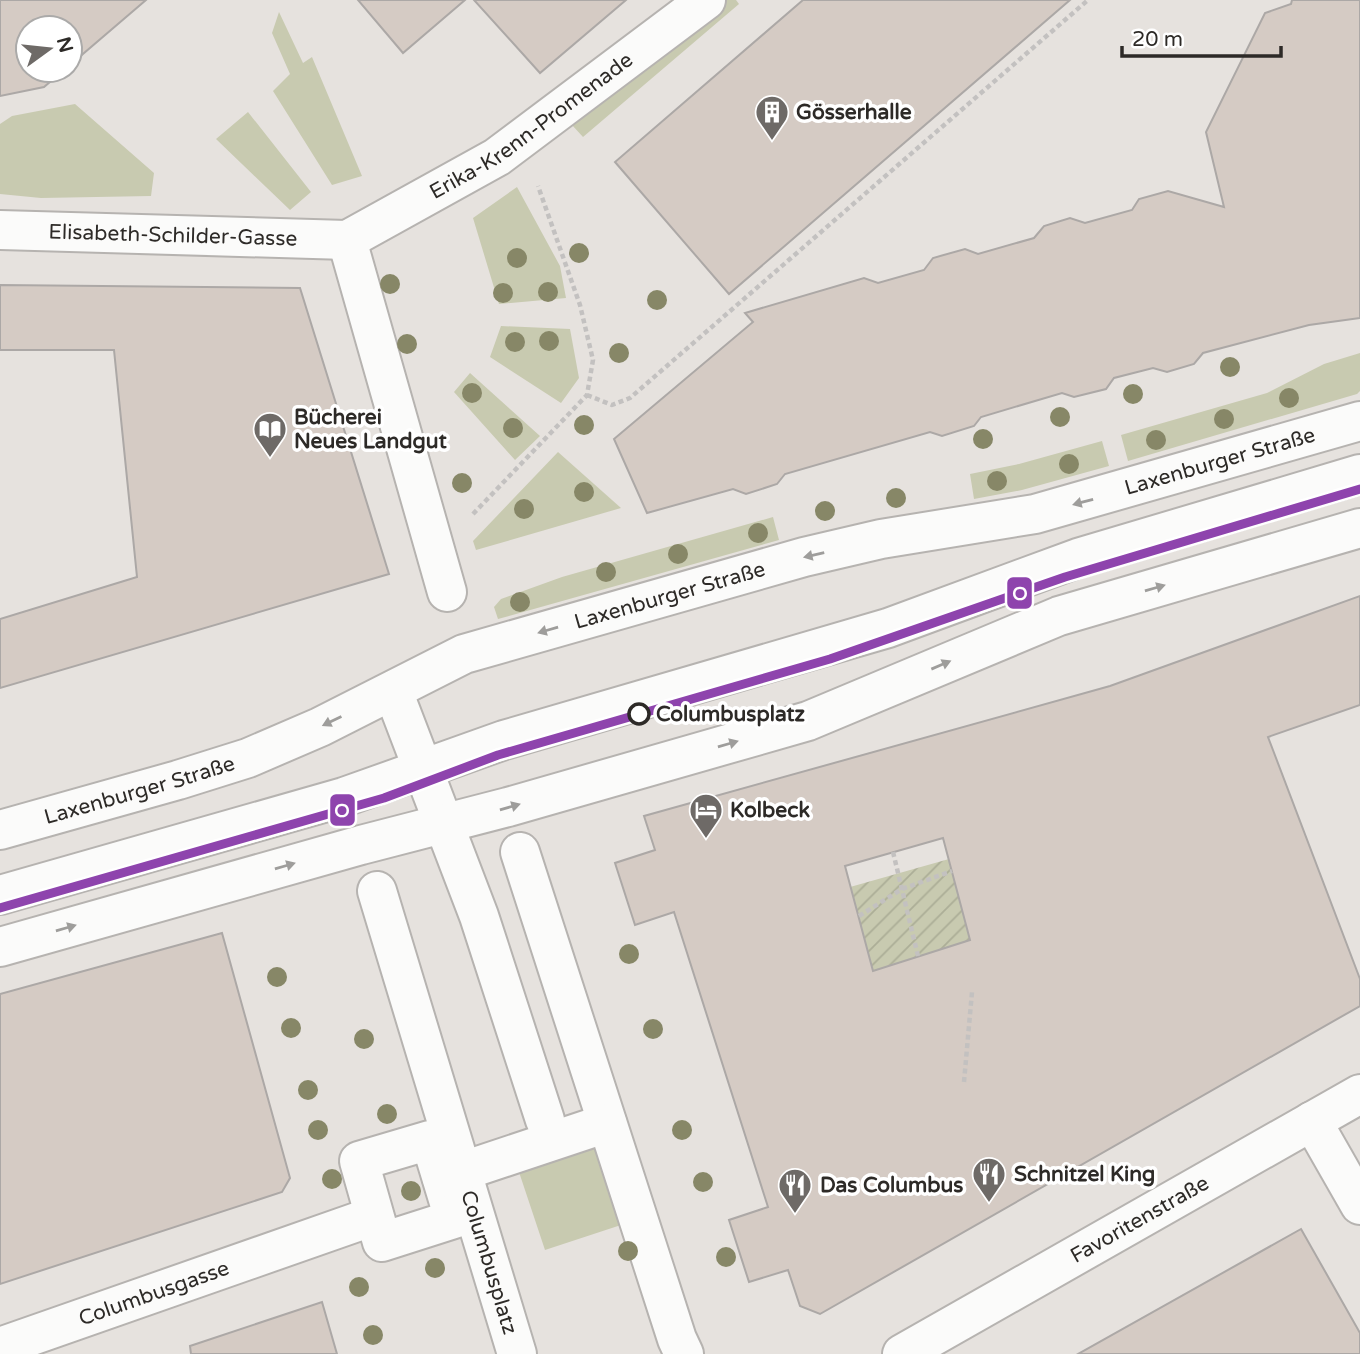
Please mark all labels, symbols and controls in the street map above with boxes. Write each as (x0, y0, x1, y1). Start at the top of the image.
north arrow (14, 14, 84, 84)
scale bar (1122, 14, 1281, 58)
text: 20 m (1132, 27, 1183, 52)
text: N (52, 35, 77, 55)
street label: Erika-Krenn-Promenade (425, 47, 638, 205)
building icon: Gösserhalle (753, 93, 791, 142)
place label: Gösserhalle (796, 100, 912, 125)
street label: Elisabeth-Schilder-Gasse (48, 219, 298, 252)
place label: Bücherei Neues Landgut (294, 405, 447, 454)
library icon: Bücherei Neues Landgut (251, 410, 289, 459)
street label: Laxenburger Straße (1122, 422, 1318, 501)
one-way arrow (1072, 497, 1094, 508)
one-way arrow (803, 550, 825, 561)
street label: Laxenburger Straße (572, 557, 768, 635)
line badge: O (1006, 576, 1033, 610)
one-way arrow (1144, 582, 1166, 593)
text: O (1012, 583, 1028, 605)
one-way arrow (537, 626, 558, 636)
one-way arrow (931, 659, 952, 670)
place label: Columbusplatz (656, 702, 805, 727)
marker: Columbusplatz (628, 703, 650, 725)
one-way arrow (322, 715, 342, 726)
one-way arrow (718, 738, 739, 748)
street label: Laxenburger Straße (41, 751, 238, 830)
hotel icon: Kolbeck (687, 791, 725, 840)
line badge: O (329, 793, 356, 827)
place label: Kolbeck (730, 798, 810, 823)
text: O (334, 800, 350, 822)
one-way arrow (499, 801, 520, 811)
one-way arrow (274, 861, 295, 871)
one-way arrow (55, 922, 77, 933)
restaurant icon: Schnitzel King (970, 1155, 1008, 1204)
place label: Schnitzel King (1014, 1162, 1155, 1187)
restaurant icon: Das Columbus (776, 1166, 814, 1215)
street label: Favoritenstraße (1066, 1170, 1213, 1269)
place label: Das Columbus (820, 1173, 963, 1198)
street label: Columbusplatz (455, 1188, 522, 1338)
street label: Columbusgasse (75, 1256, 233, 1331)

